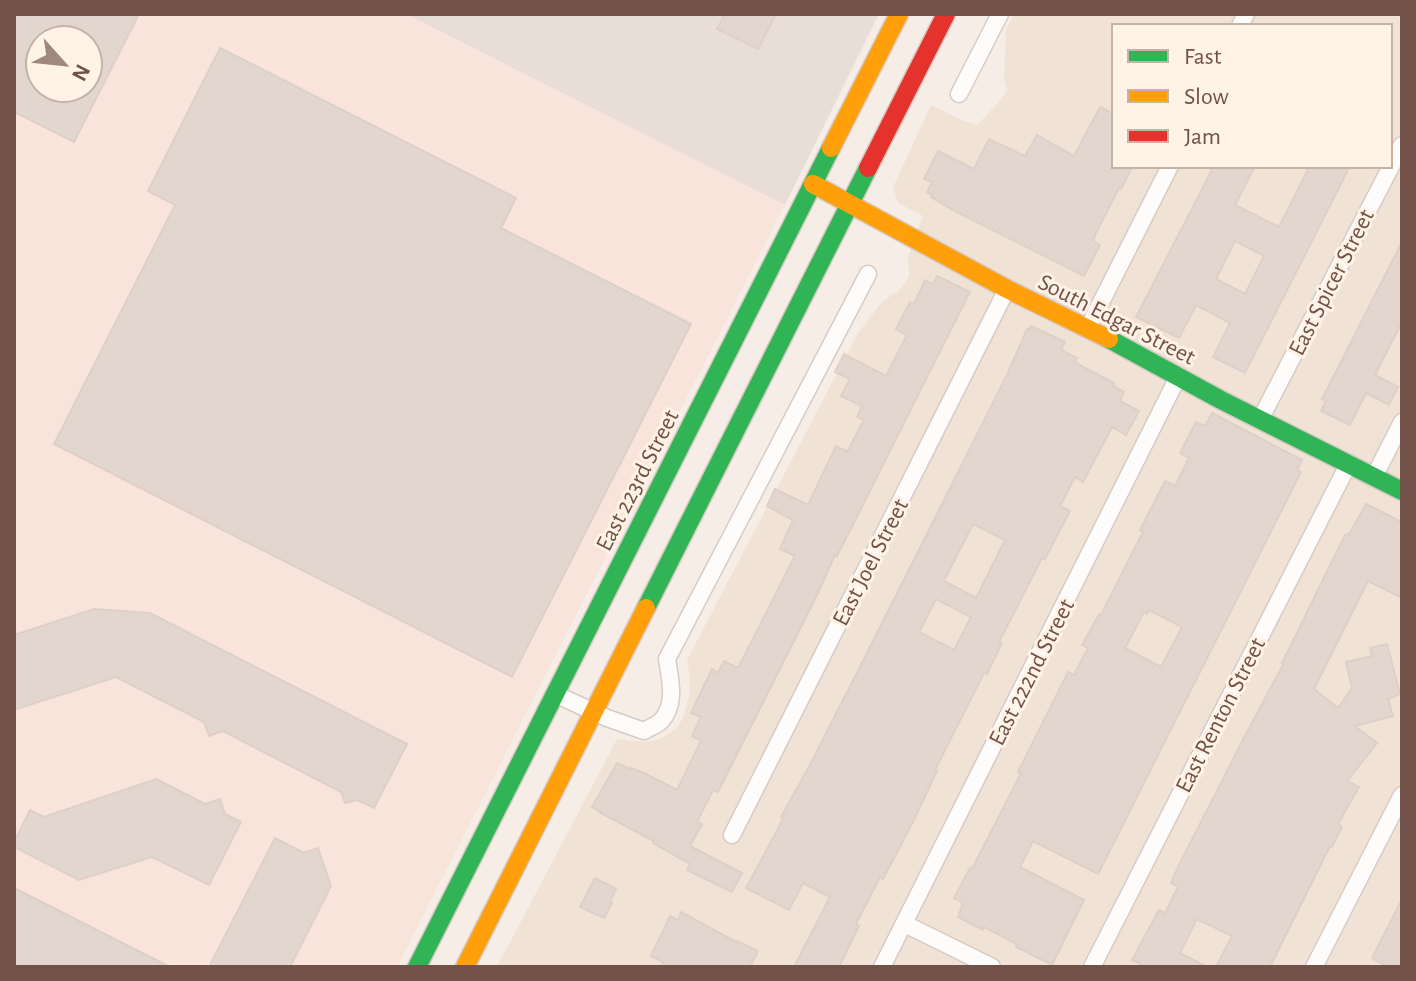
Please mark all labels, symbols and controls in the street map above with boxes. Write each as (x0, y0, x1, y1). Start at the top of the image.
north arrow (24, 24, 104, 104)
legend (1112, 24, 1392, 168)
text: Fast (1184, 45, 1222, 69)
text: N (68, 61, 94, 84)
text: Slow (1184, 85, 1229, 109)
text: Jam (1184, 125, 1221, 149)
street label: East Spicer Street (1285, 205, 1379, 359)
street label: South Edgar Street (1034, 270, 1199, 370)
street label: East 223rd Street (592, 406, 684, 555)
street label: East Joel Street (829, 495, 913, 630)
street label: East 222nd Street (985, 595, 1079, 750)
street label: East Renton Street (1172, 634, 1270, 797)

